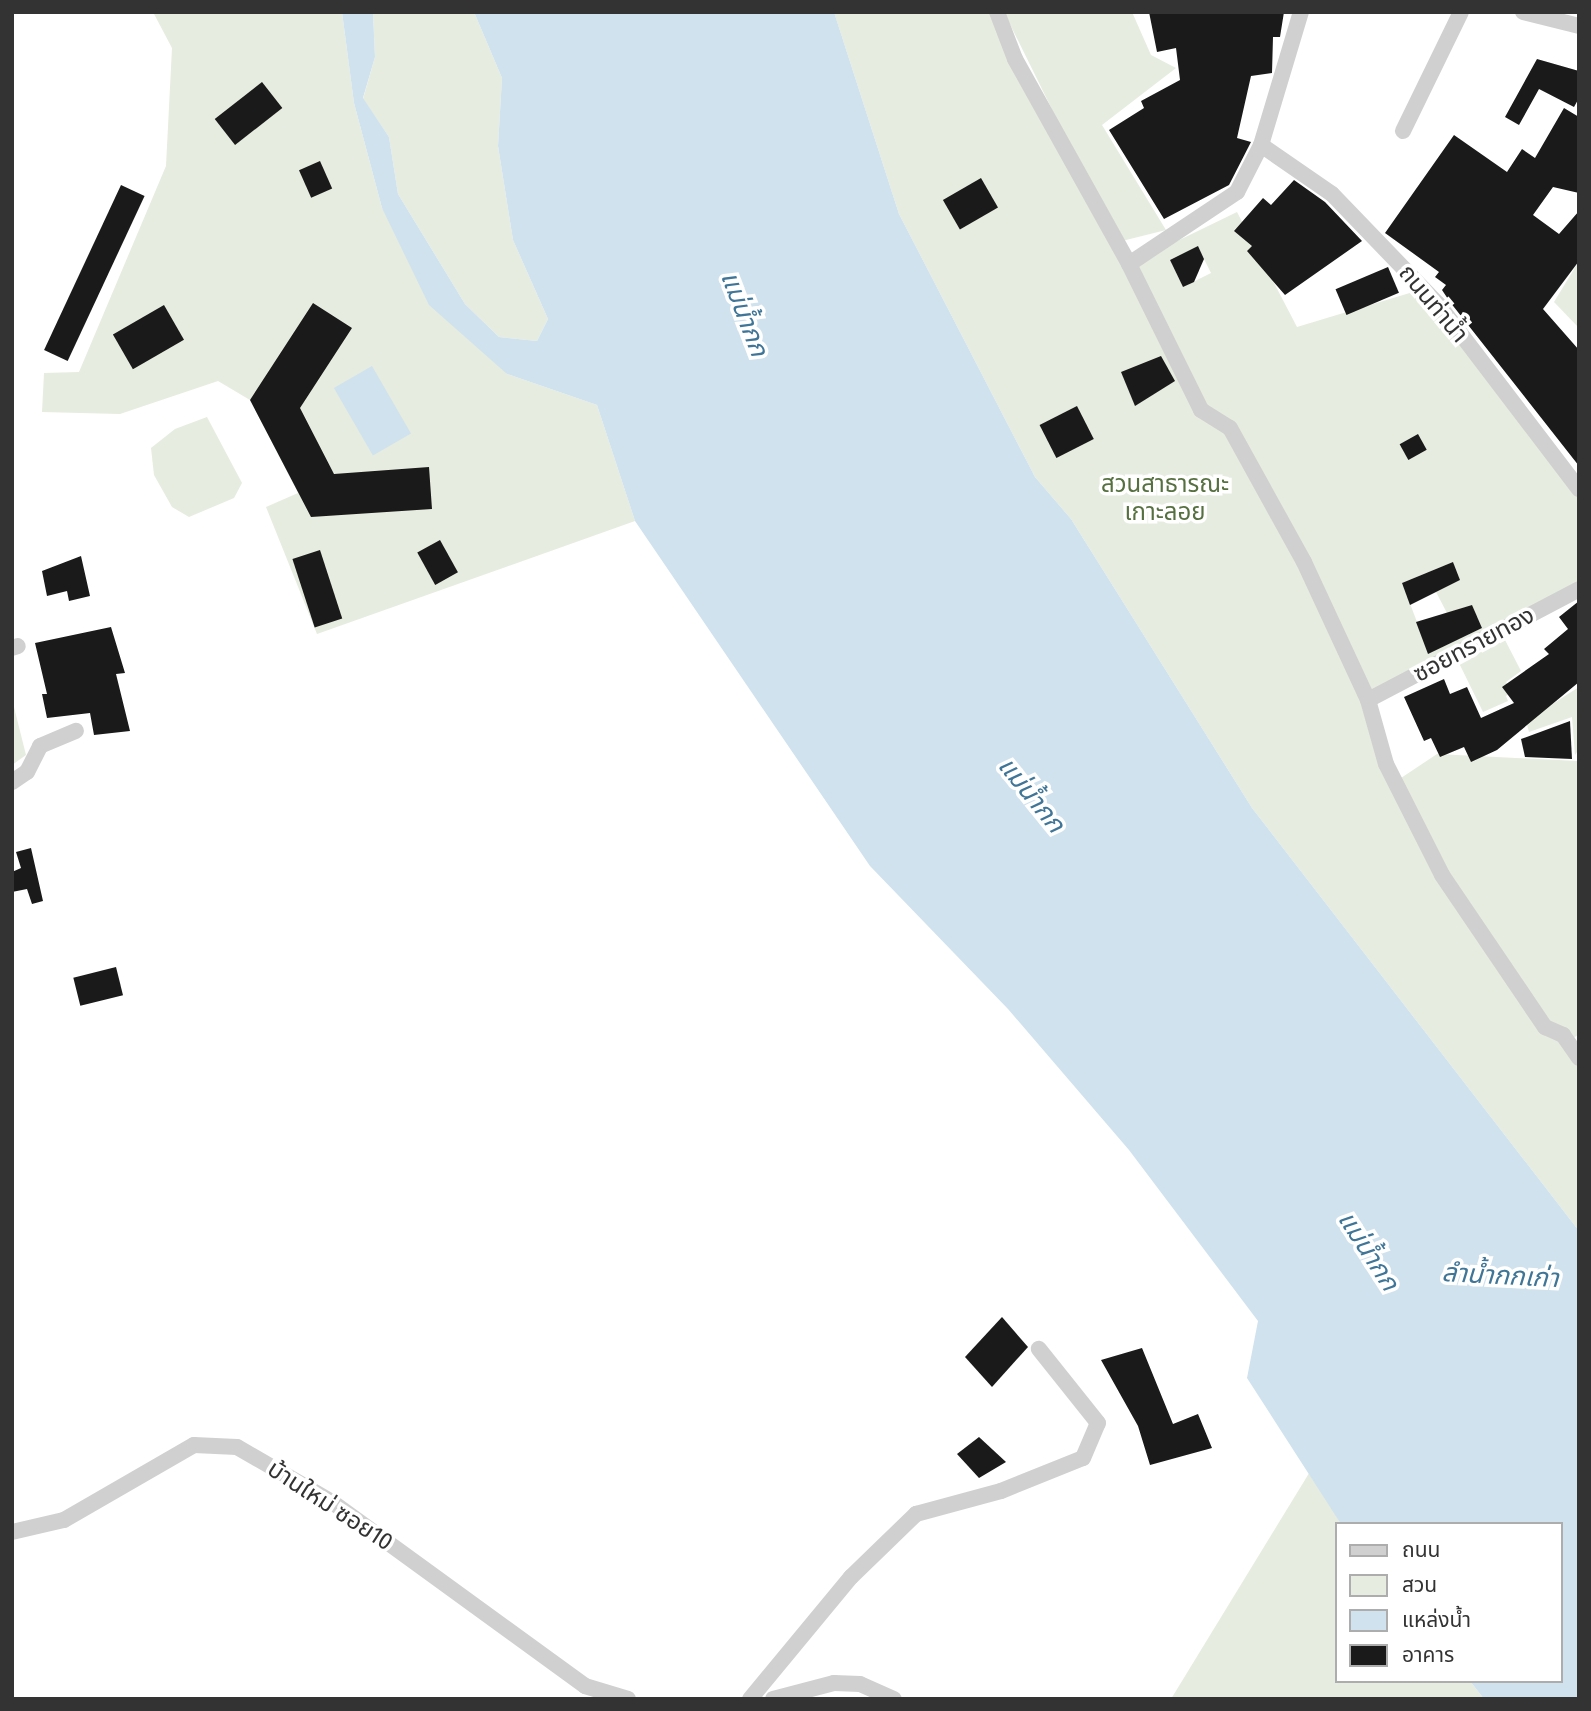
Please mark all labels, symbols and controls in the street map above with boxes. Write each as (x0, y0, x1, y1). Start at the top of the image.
street label: ถนนท่าน้ำ (1392, 259, 1474, 349)
water label: แม่น้ำกก (714, 267, 774, 361)
park label: สวนสาธารณะ เกาะลอย (1101, 471, 1229, 527)
street label: ซอยทรายทอง (1409, 601, 1539, 689)
water label: แม่น้ำกก (991, 751, 1071, 839)
water label: แม่น้ำกก (1331, 1205, 1405, 1297)
water label: ลำน้ำกกเก่า (1441, 1257, 1559, 1295)
street label: บ้านใหม่ ซอย10 (262, 1455, 398, 1557)
legend (1336, 1522, 1563, 1683)
text: ถนน (1402, 1537, 1440, 1563)
text: สวน (1402, 1572, 1437, 1598)
text: แหล่งน้ำ (1402, 1607, 1471, 1633)
text: อาคาร (1402, 1642, 1454, 1668)

